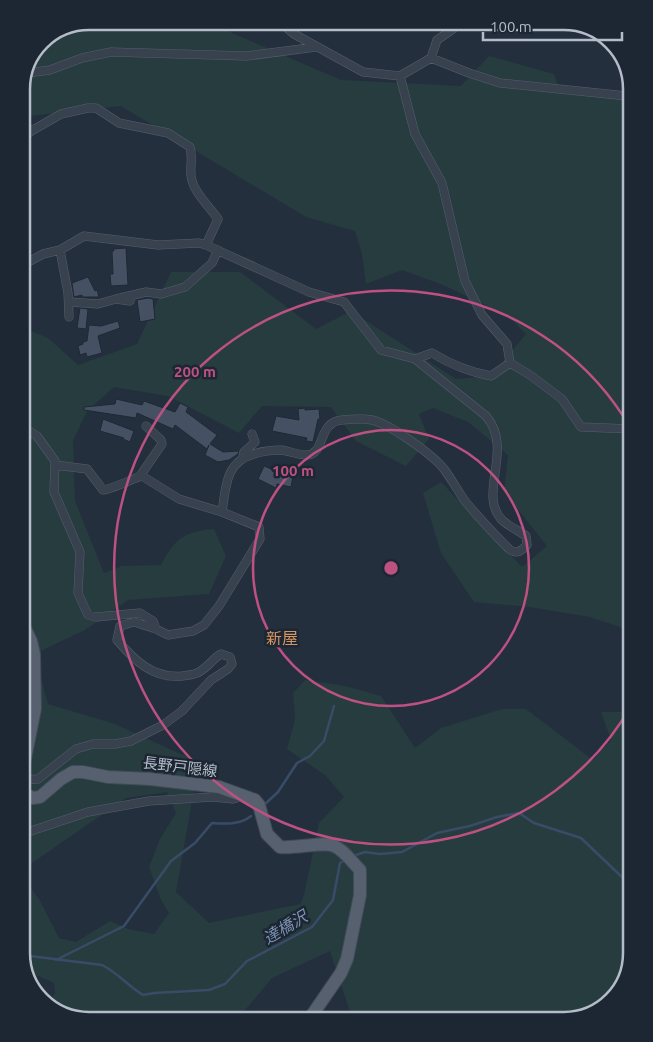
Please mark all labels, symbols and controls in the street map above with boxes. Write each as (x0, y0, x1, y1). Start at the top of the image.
scale bar (483, 10, 622, 42)
text: 100 m (490, 18, 532, 35)
text: 200 m (174, 363, 216, 380)
text: 100 m (272, 462, 314, 479)
centre of rings (382, 559, 400, 577)
district label: 新屋 (266, 629, 298, 647)
street label: 長野戸隠線 (142, 753, 218, 780)
water label: 達橋沢 (260, 906, 312, 947)

